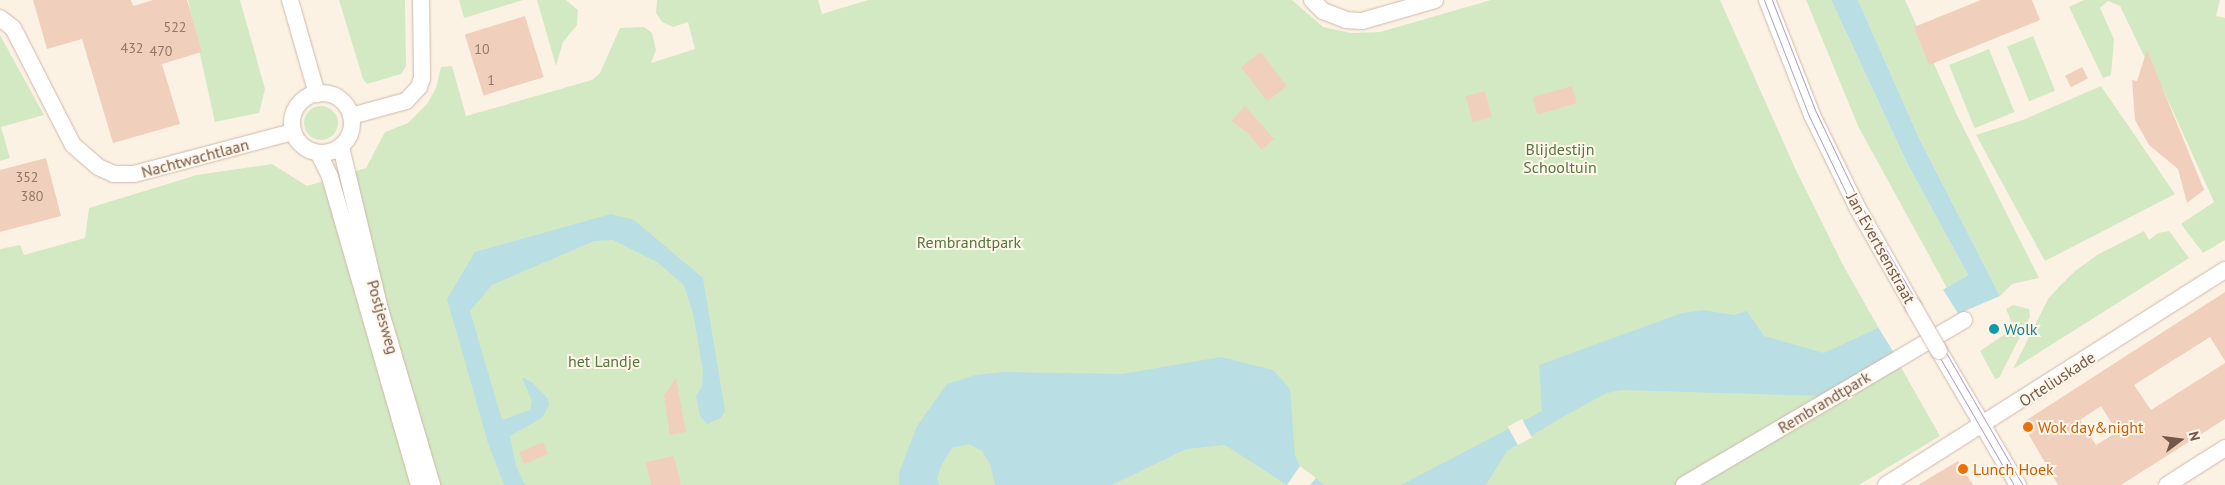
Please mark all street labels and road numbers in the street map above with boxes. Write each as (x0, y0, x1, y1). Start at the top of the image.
street label: Nachtwachtlaan (139, 134, 251, 182)
street label: Jan Evertsenstraat (1843, 189, 1919, 307)
street label: Postjesweg (363, 278, 403, 356)
street label: Orteliuskade (2015, 347, 2099, 411)
street label: Rembrandtpark (1774, 367, 1874, 437)

